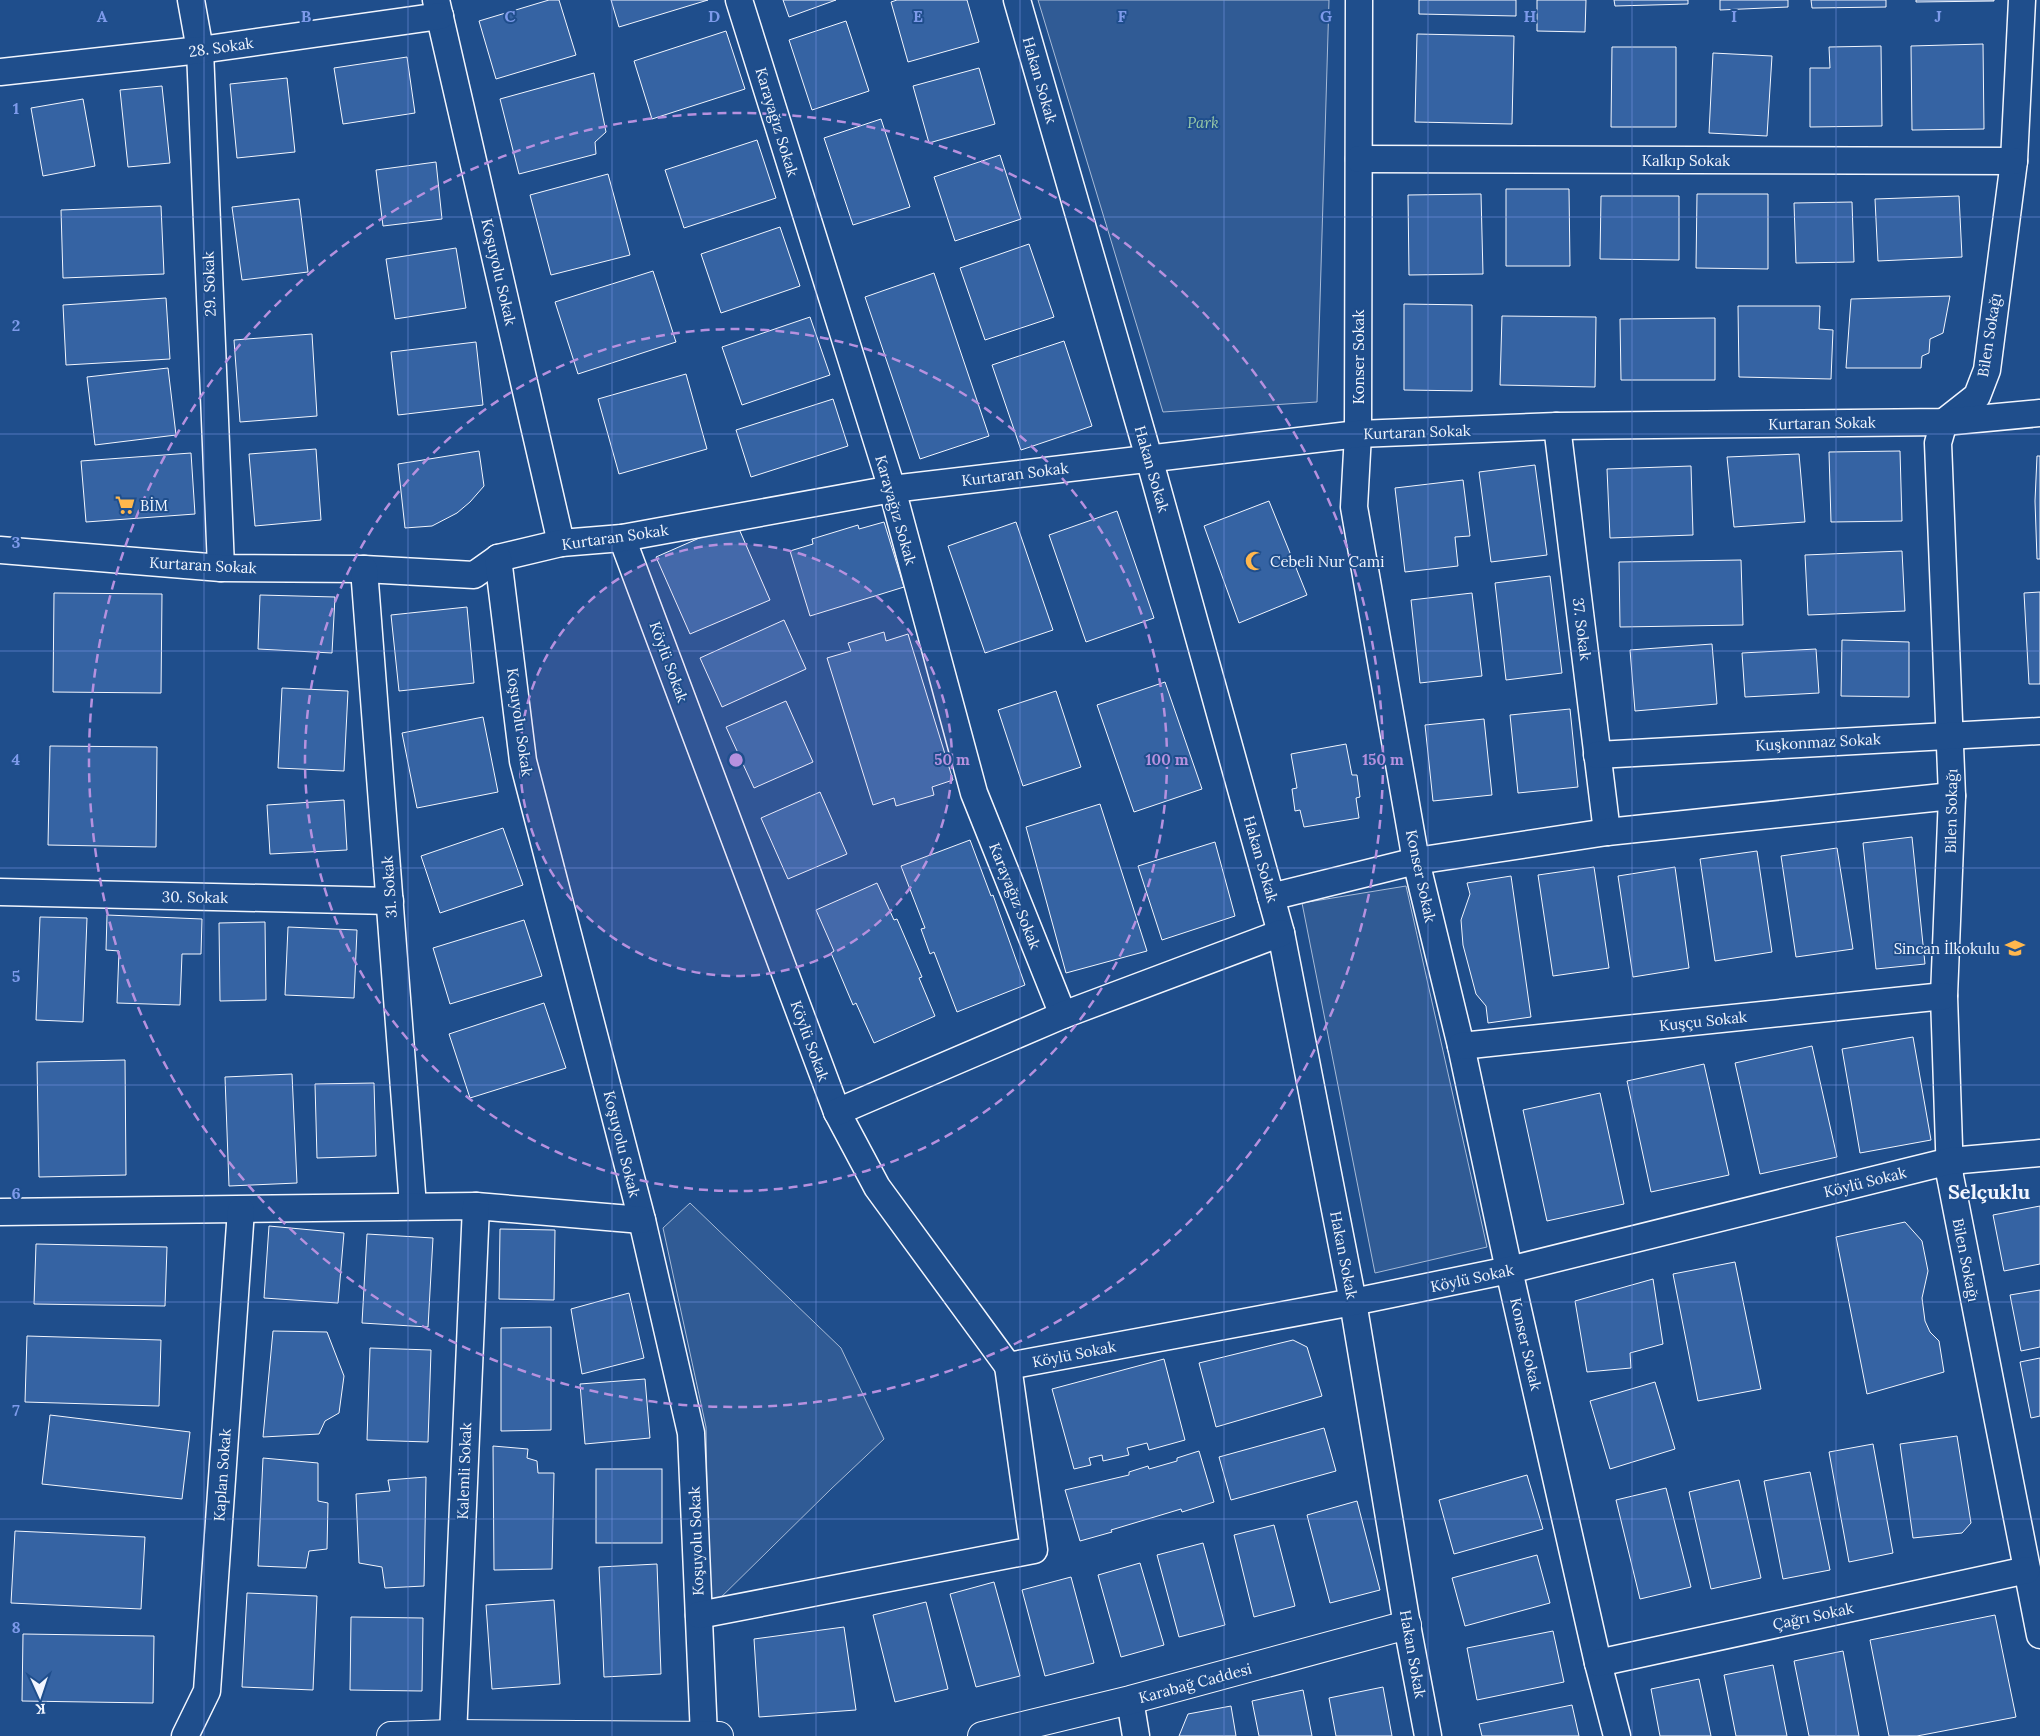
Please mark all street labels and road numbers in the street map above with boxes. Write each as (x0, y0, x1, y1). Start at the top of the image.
street label: 28. Sokak (187, 33, 255, 61)
street label: Hakan Sokak (1019, 34, 1061, 126)
street label: Karayağız Sokak (751, 65, 803, 179)
street label: Kalkıp Sokak (1642, 151, 1730, 170)
street label: Koşuyolu Sokak (477, 217, 521, 327)
street label: 29. Sokak (198, 251, 220, 317)
street label: Bilen Sokağı (1973, 292, 2005, 378)
street label: Konser Sokak (1349, 310, 1368, 404)
street label: Kurtaran Sokak (1768, 413, 1876, 433)
street label: Kurtaran Sokak (1363, 421, 1471, 443)
street label: Hakan Sokak (1131, 423, 1173, 515)
street label: Karayağız Sokak (871, 453, 921, 567)
street label: Kurtaran Sokak (960, 458, 1070, 490)
street label: Kurtaran Sokak (560, 520, 670, 554)
street label: Kurtaran Sokak (149, 553, 257, 577)
street label: 37. Sokak (1569, 597, 1595, 661)
street label: Köylü Sokak (646, 619, 692, 705)
street label: Koşuyolu Sokak (503, 667, 537, 777)
street label: Kuşkonmaz Sokak (1755, 729, 1881, 755)
street label: Bilen Sokağı (1941, 769, 1961, 853)
street label: Hakan Sokak (1240, 813, 1282, 905)
street label: Konser Sokak (1402, 828, 1440, 924)
street label: Karayağız Sokak (985, 840, 1045, 952)
street label: 31. Sokak (377, 855, 401, 919)
street label: 30. Sokak (162, 887, 228, 907)
street label: Köylü Sokak (787, 998, 833, 1084)
street label: Kuşçu Sokak (1658, 1007, 1748, 1035)
street label: Koşuyolu Sokak (600, 1089, 644, 1199)
street label: Köylü Sokak (1822, 1163, 1908, 1201)
street label: Hakan Sokak (1326, 1209, 1362, 1301)
street label: Bilen Sokağı (1949, 1217, 1983, 1303)
street label: Köylü Sokak (1429, 1260, 1515, 1296)
street label: Konser Sokak (1506, 1296, 1546, 1392)
street label: Köylü Sokak (1031, 1337, 1117, 1371)
street label: Kalemli Sokak (453, 1422, 475, 1520)
street label: Kaplan Sokak (209, 1428, 235, 1522)
street label: Koşuyolu Sokak (685, 1486, 707, 1596)
street label: Çağrı Sokak (1771, 1598, 1855, 1634)
street label: Hakan Sokak (1396, 1608, 1430, 1700)
street label: Karabağ Caddesi (1136, 1659, 1254, 1707)

